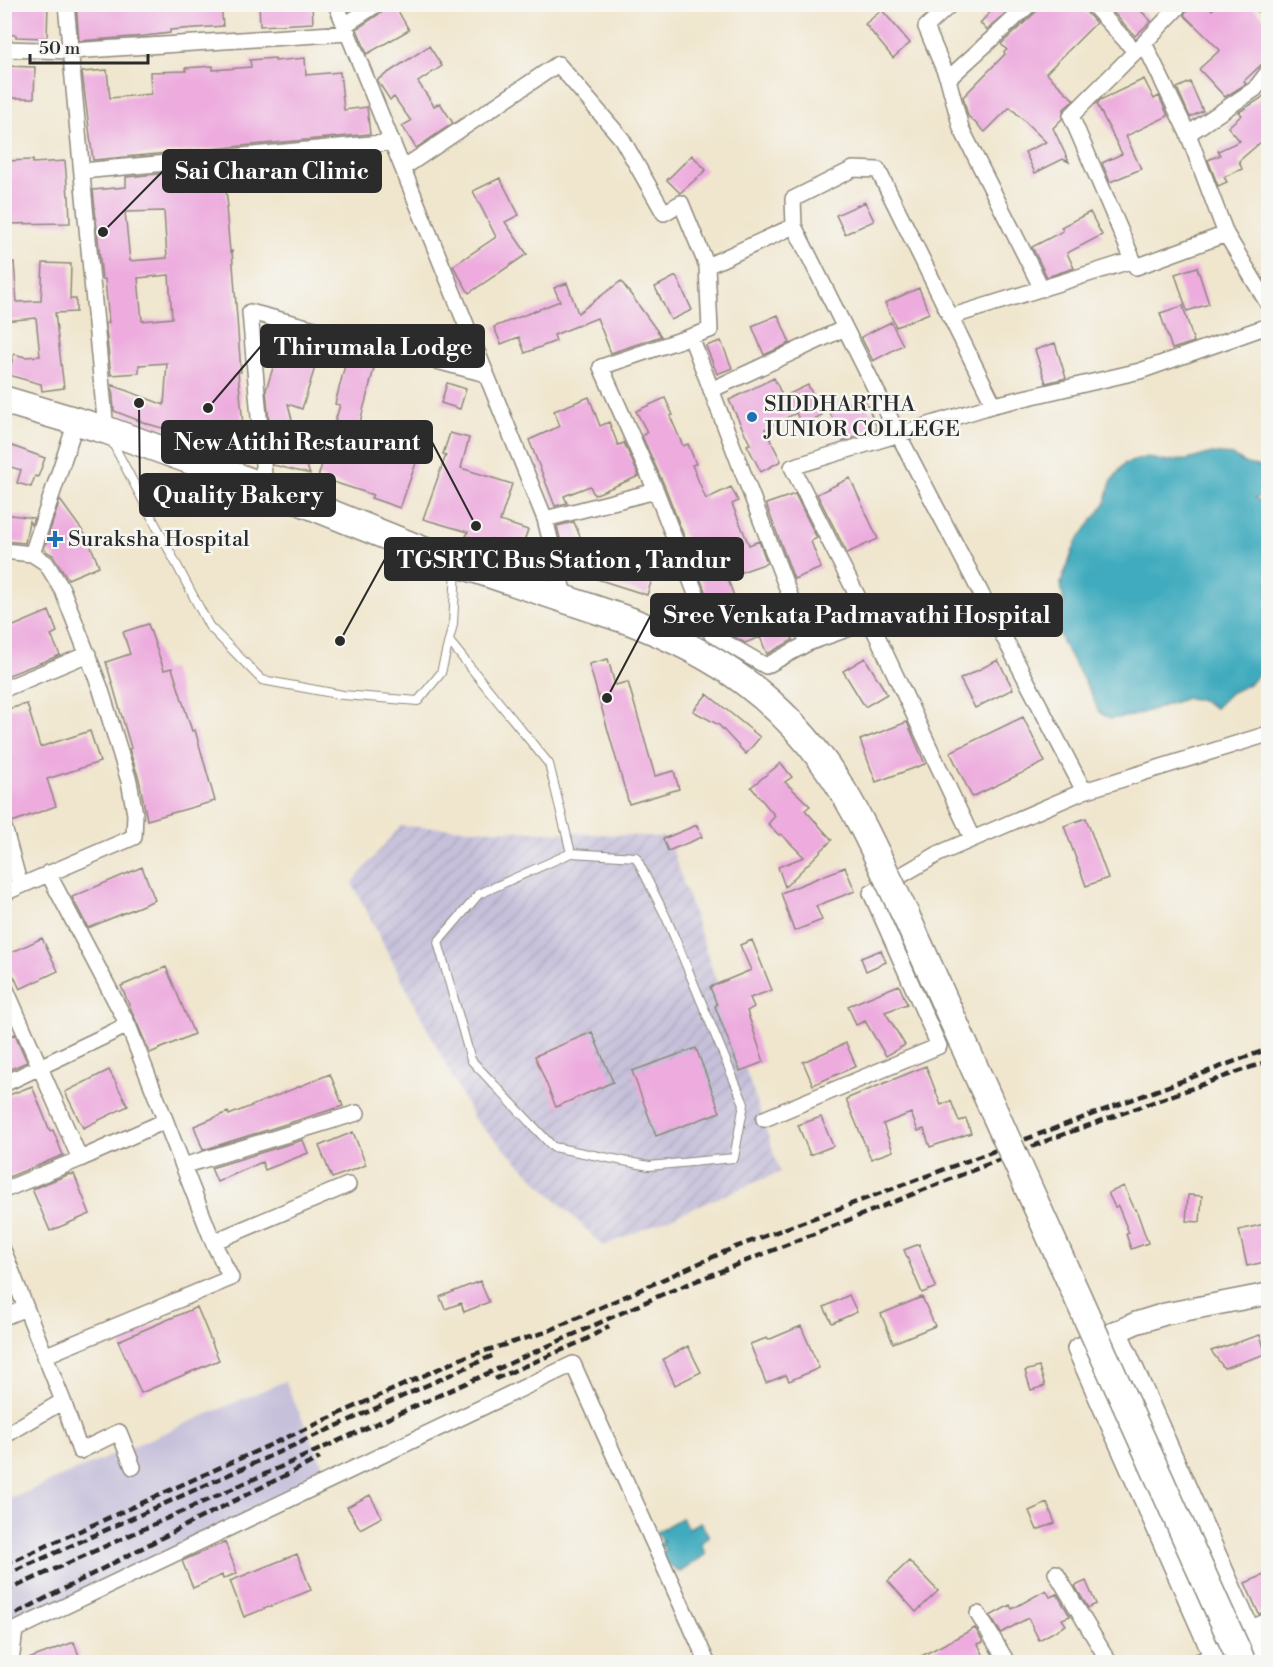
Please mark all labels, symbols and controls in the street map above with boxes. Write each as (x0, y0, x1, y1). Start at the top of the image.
scale bar (30, 27, 148, 65)
text: 50 m (39, 37, 81, 60)
callout: Sai Charan Clinic (163, 150, 381, 192)
text: Sai Charan Clinic (175, 157, 369, 187)
callout: Thirumala Lodge (261, 325, 484, 367)
text: Thirumala Lodge (274, 333, 472, 363)
place label: SIDDHARTHA JUNIOR COLLEGE (763, 391, 960, 443)
marker: SIDDHARTHA JUNIOR COLLEGE (745, 410, 759, 424)
callout: New Atithi Restaurant (162, 421, 432, 463)
text: New Atithi Restaurant (174, 428, 421, 458)
callout: Quality Bakery (140, 474, 335, 516)
text: Quality Bakery (153, 481, 324, 511)
place label: Suraksha Hospital (68, 526, 250, 553)
marker: Suraksha Hospital (46, 530, 64, 548)
callout: TGSRTC Bus Station , Tandur (385, 538, 743, 580)
text: TGSRTC Bus Station , Tandur (397, 546, 731, 576)
callout: Sree Venkata Padmavathi Hospital (651, 594, 1062, 636)
text: Sree Venkata Padmavathi Hospital (663, 601, 1051, 631)

